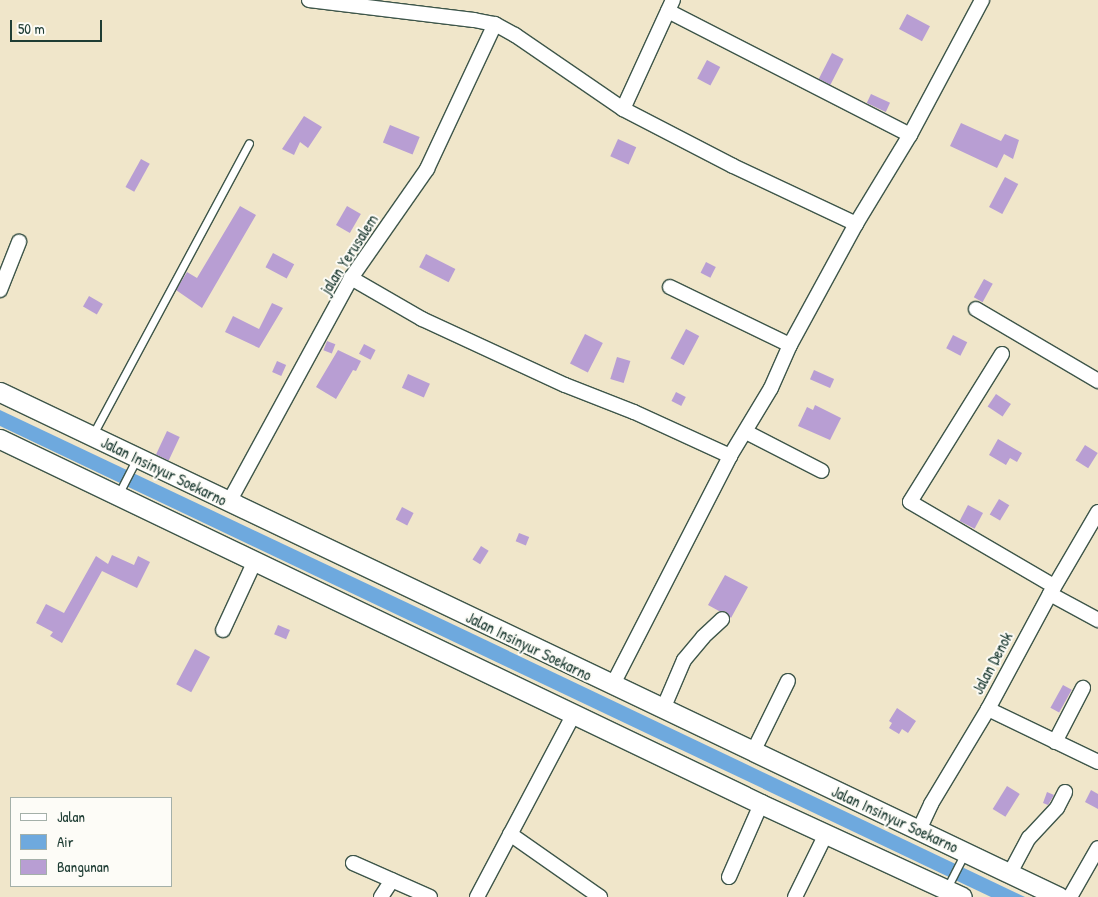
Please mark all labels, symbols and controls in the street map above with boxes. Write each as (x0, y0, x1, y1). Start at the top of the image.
scale bar (12, 10, 105, 42)
text: 50 m (18, 18, 45, 39)
street label: jalan Yerusalem (316, 210, 382, 298)
street label: Jalan Insinyur Soekarno (98, 432, 230, 510)
street label: Jalan Insinyur Soekarno (463, 607, 595, 685)
street label: Jalan Denok (968, 629, 1016, 697)
street label: Jalan Insinyur Soekarno (829, 781, 961, 857)
legend (10, 797, 172, 887)
text: Jalan (57, 806, 85, 827)
text: Air (57, 831, 73, 852)
text: Bangunan (57, 856, 109, 877)

